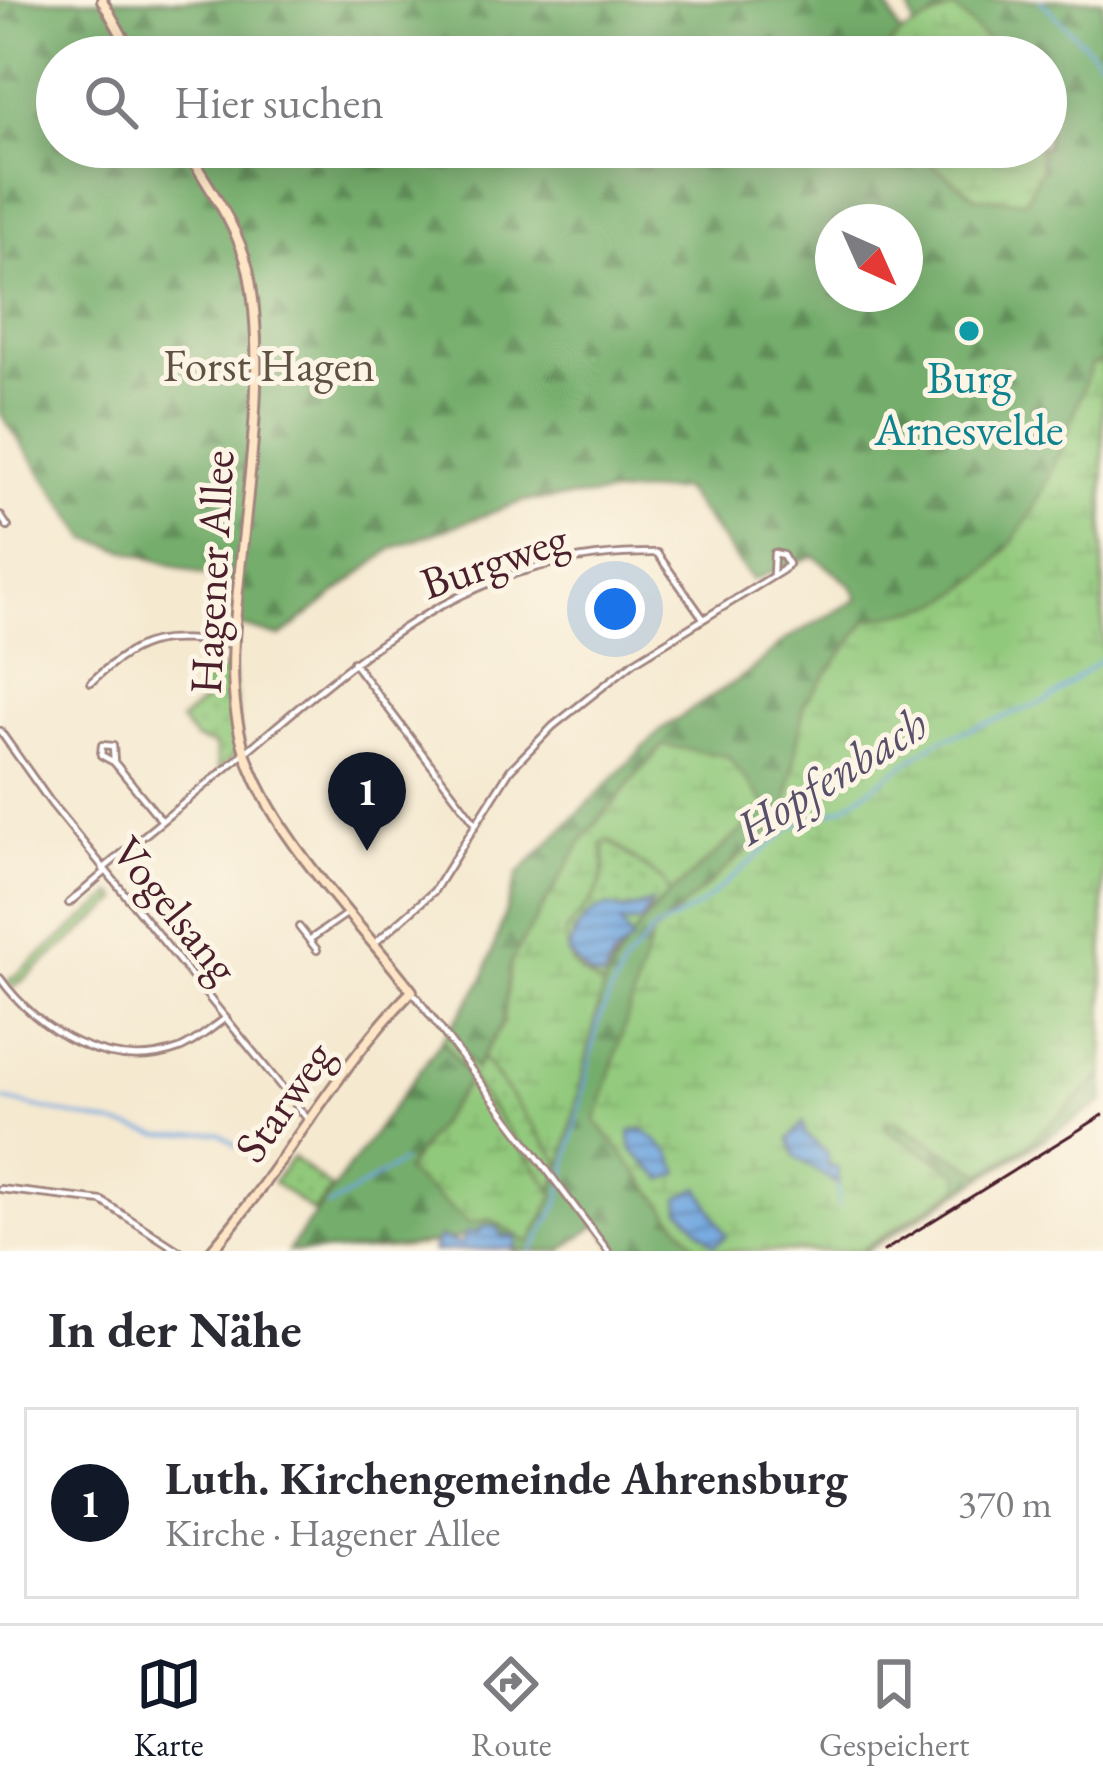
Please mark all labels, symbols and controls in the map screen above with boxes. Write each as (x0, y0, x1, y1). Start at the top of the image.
search box (36, 36, 1067, 168)
icon: search (78, 69, 144, 135)
text: Hier suchen (174, 73, 384, 131)
north arrow (815, 204, 923, 312)
marker: Burg Arnesvelde (956, 318, 982, 344)
park label: Forst Hagen (163, 336, 375, 394)
place label: Burg Arnesvelde (873, 348, 1064, 458)
street label: Hagener Allee (176, 449, 246, 695)
street label: Burgweg (413, 508, 575, 612)
your location (585, 579, 645, 639)
water label: Hopfenbach (723, 692, 938, 859)
pin: 1 (328, 752, 406, 851)
street label: Vogelsang (99, 824, 253, 994)
street label: Starweg (221, 1029, 346, 1173)
text: In der Nähe (48, 1296, 302, 1362)
text: Luth. Kirchengemeinde Ahrensburg (165, 1449, 848, 1507)
text: 1 (80, 1478, 100, 1529)
text: 370 m (958, 1478, 1052, 1529)
text: Kirche · Hagener Allee (165, 1507, 500, 1558)
tab: Karte (134, 1651, 204, 1766)
tab: Route (471, 1651, 552, 1766)
tab: Gespeichert (819, 1651, 969, 1766)

